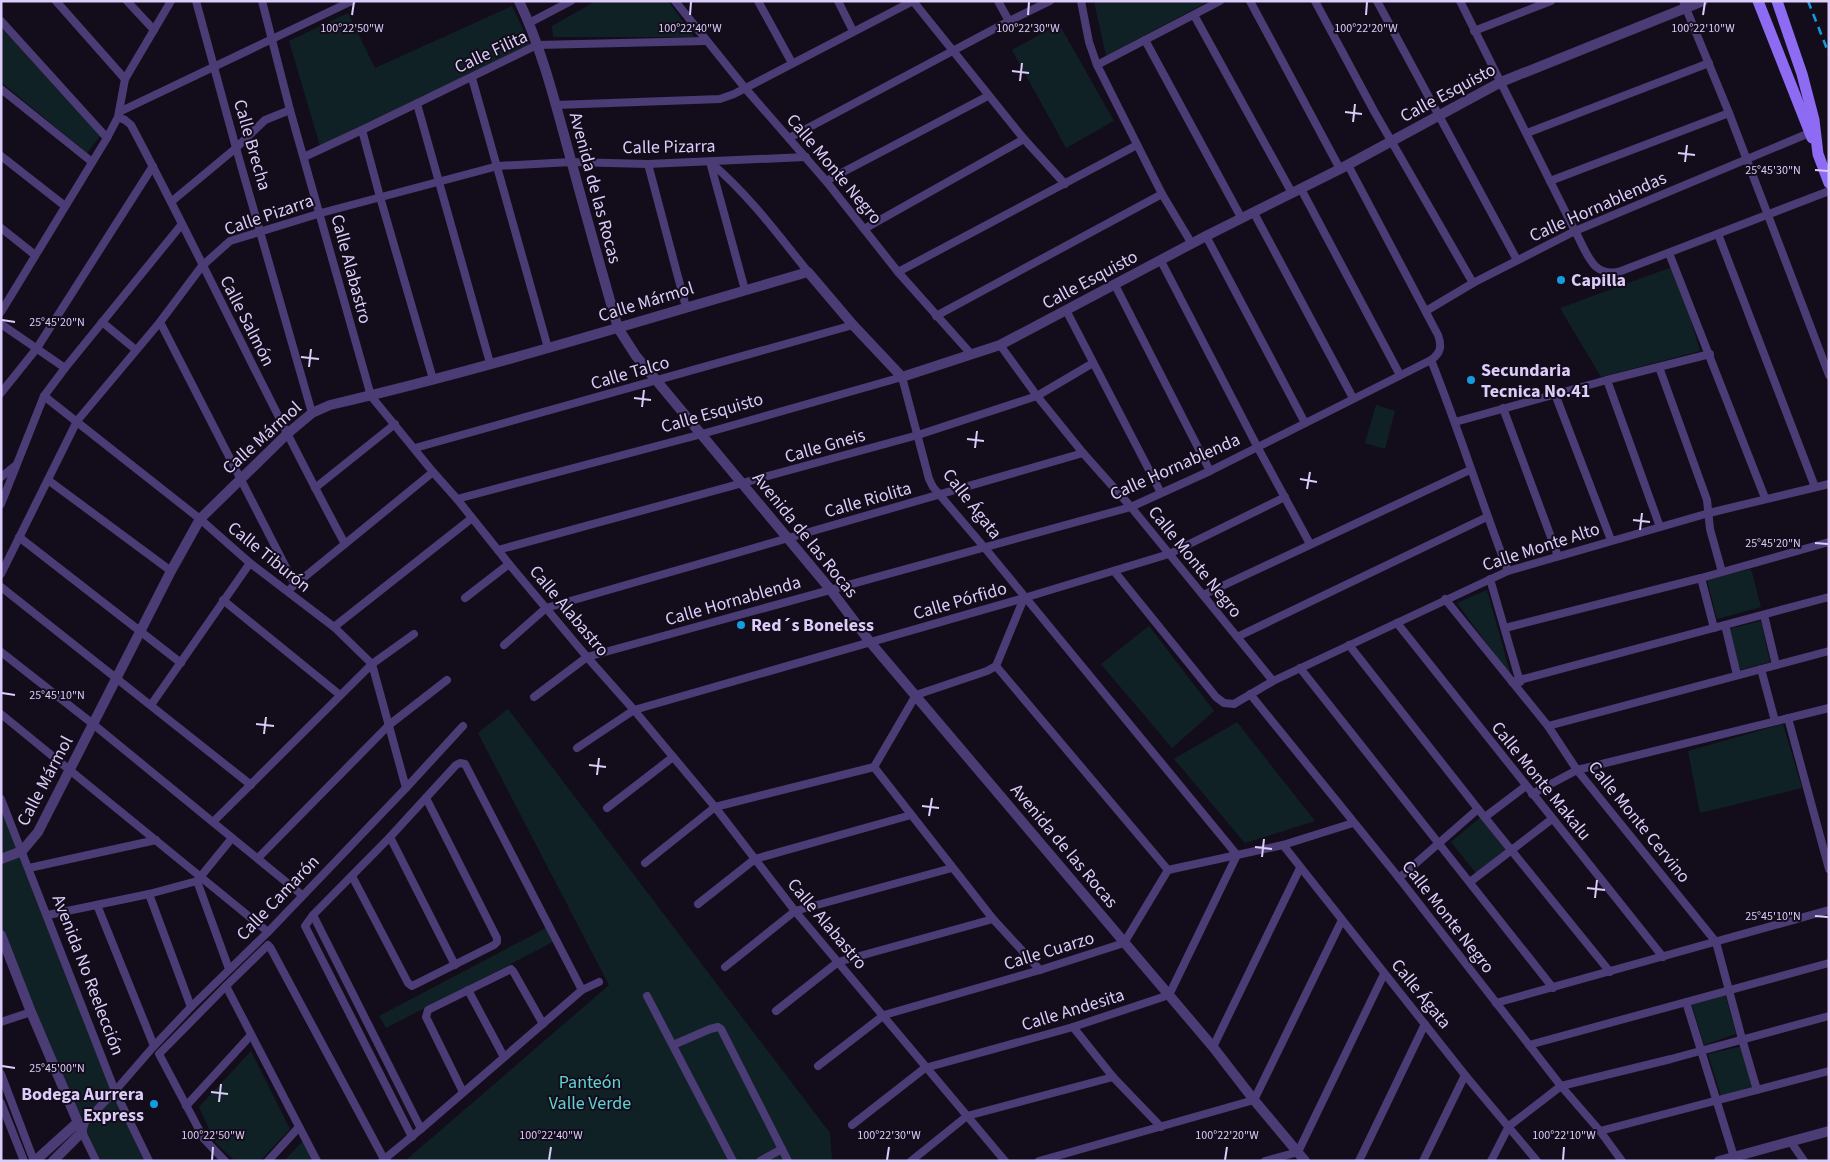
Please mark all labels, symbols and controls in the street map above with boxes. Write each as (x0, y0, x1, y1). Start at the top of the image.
text: 100°22'50"W (320, 20, 384, 37)
text: 100°22'40"W (658, 20, 722, 37)
text: 100°22'30"W (996, 20, 1060, 37)
text: 100°22'20"W (1334, 20, 1398, 37)
text: 100°22'10"W (1671, 20, 1735, 37)
street label: Calle Filita (450, 24, 532, 80)
street label: Calle Esquisto (1396, 57, 1500, 129)
street label: Calle Brecha (227, 97, 277, 193)
street label: Calle Monte Negro (780, 108, 888, 230)
street label: Avenida de las Rocas (563, 110, 627, 266)
street label: Calle Pizarra (622, 134, 716, 160)
text: 25°45'30"N (1745, 162, 1801, 179)
street label: Calle Hornablendas (1525, 166, 1671, 248)
street label: Calle Pizarra (221, 188, 317, 242)
street label: Calle Alabastro (324, 211, 378, 327)
street label: Calle Esquisto (1038, 244, 1142, 316)
place label: Capilla (1571, 268, 1626, 293)
street label: Calle Salmón (213, 271, 281, 371)
marker: Capilla (1555, 274, 1567, 286)
street label: Calle Mármol (595, 276, 697, 328)
text: 25°45'20"N (29, 314, 85, 331)
street label: Calle Talco (588, 350, 672, 396)
place label: Secundaria Tecnica No.41 (1481, 358, 1590, 404)
marker: Secundaria Tecnica No.41 (1465, 374, 1477, 386)
street label: Calle Esquisto (658, 387, 766, 439)
street label: Calle Mármol (217, 396, 307, 480)
street label: Calle Gneis (782, 423, 868, 469)
street label: Calle Hornablenda (1106, 427, 1244, 507)
street label: Calle Ágata (937, 464, 1007, 544)
street label: Avenida de las Rocas (746, 467, 864, 603)
street label: Calle Riolita (822, 476, 914, 524)
street label: Calle Monte Negro (1142, 501, 1248, 623)
street label: Calle Tiburón (222, 516, 316, 598)
street label: Calle Monte Alto (1479, 516, 1603, 578)
text: 25°45'20"N (1745, 535, 1801, 552)
street label: Calle Alabastro (523, 560, 615, 662)
street label: Calle Hornablenda (662, 570, 804, 632)
street label: Calle Pórfido (910, 576, 1010, 626)
place label: Red´s Boneless (751, 613, 874, 638)
marker: Red´s Boneless (735, 619, 747, 631)
text: 25°45'10"N (29, 687, 85, 704)
street label: Calle Monte Makalu (1485, 716, 1597, 846)
street label: Calle Mármol (11, 732, 79, 830)
street label: Calle Monte Cervino (1582, 756, 1696, 888)
street label: Avenida de las Rocas (1004, 778, 1124, 914)
street label: Calle Camarón (231, 850, 325, 946)
street label: Calle Monte Negro (1396, 855, 1500, 979)
street label: Calle Alabastro (781, 873, 873, 975)
street label: Avenida No Reelección (46, 891, 130, 1059)
text: 25°45'10"N (1745, 908, 1801, 925)
street label: Calle Cuarzo (1001, 925, 1097, 977)
street label: Calle Ágata (1385, 954, 1457, 1034)
street label: Calle Andesita (1018, 983, 1128, 1037)
text: 25°45'00"N (29, 1060, 85, 1077)
park label: Panteón Valle Verde (549, 1070, 631, 1116)
place label: Bodega Aurrera Express (21, 1082, 144, 1128)
marker: Bodega Aurrera Express (148, 1098, 160, 1110)
text: 100°22'50"W (181, 1127, 245, 1144)
text: 100°22'40"W (519, 1127, 583, 1144)
text: 100°22'30"W (857, 1127, 921, 1144)
text: 100°22'20"W (1195, 1127, 1259, 1144)
text: 100°22'10"W (1532, 1127, 1596, 1144)

